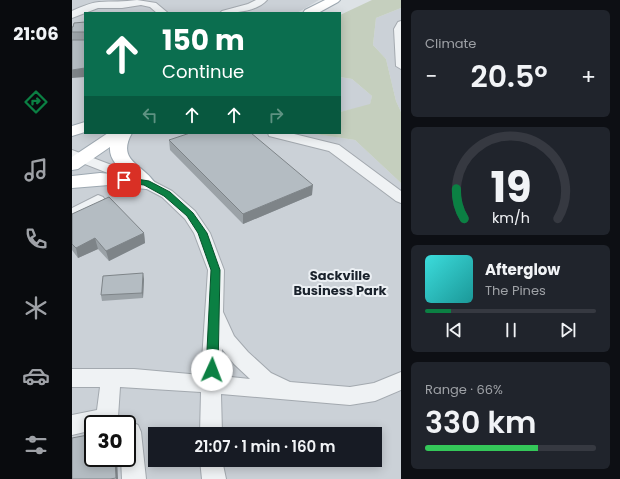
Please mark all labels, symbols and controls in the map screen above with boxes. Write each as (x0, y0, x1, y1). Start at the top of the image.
text: 21:06 (13, 21, 59, 46)
text: 150 m (162, 21, 245, 60)
icon: ahead (96, 28, 148, 80)
text: Climate (425, 34, 476, 53)
text: 20.5° (471, 55, 548, 98)
text: Continue (162, 59, 244, 84)
text: − (425, 61, 437, 92)
text: + (581, 61, 596, 92)
icon: directions (22, 88, 50, 116)
icon: left (139, 104, 161, 126)
icon: ahead (181, 104, 203, 126)
icon: ahead (223, 104, 245, 126)
icon: right (265, 104, 287, 126)
icon: music (22, 156, 50, 184)
text: 19 (490, 158, 531, 217)
pin (107, 163, 141, 197)
icon: arrive (113, 169, 135, 191)
text: km/h (491, 207, 530, 227)
icon: phone (22, 225, 50, 253)
text: Afterglow (485, 259, 560, 280)
district label: Sackville Business Park (294, 266, 387, 300)
text: The Pines (485, 281, 546, 300)
icon: climate (22, 294, 50, 322)
icon: previous (443, 319, 465, 341)
icon: pause (500, 319, 522, 341)
icon: next (557, 319, 579, 341)
position arrow (191, 349, 233, 391)
icon: car (22, 362, 50, 390)
text: Range · 66% (425, 380, 503, 399)
text: 330 km (425, 401, 536, 444)
speed limit sign: 30 (84, 415, 136, 467)
icon: filters (22, 431, 50, 459)
text: 21:07 · 1 min · 160 m (194, 436, 336, 457)

